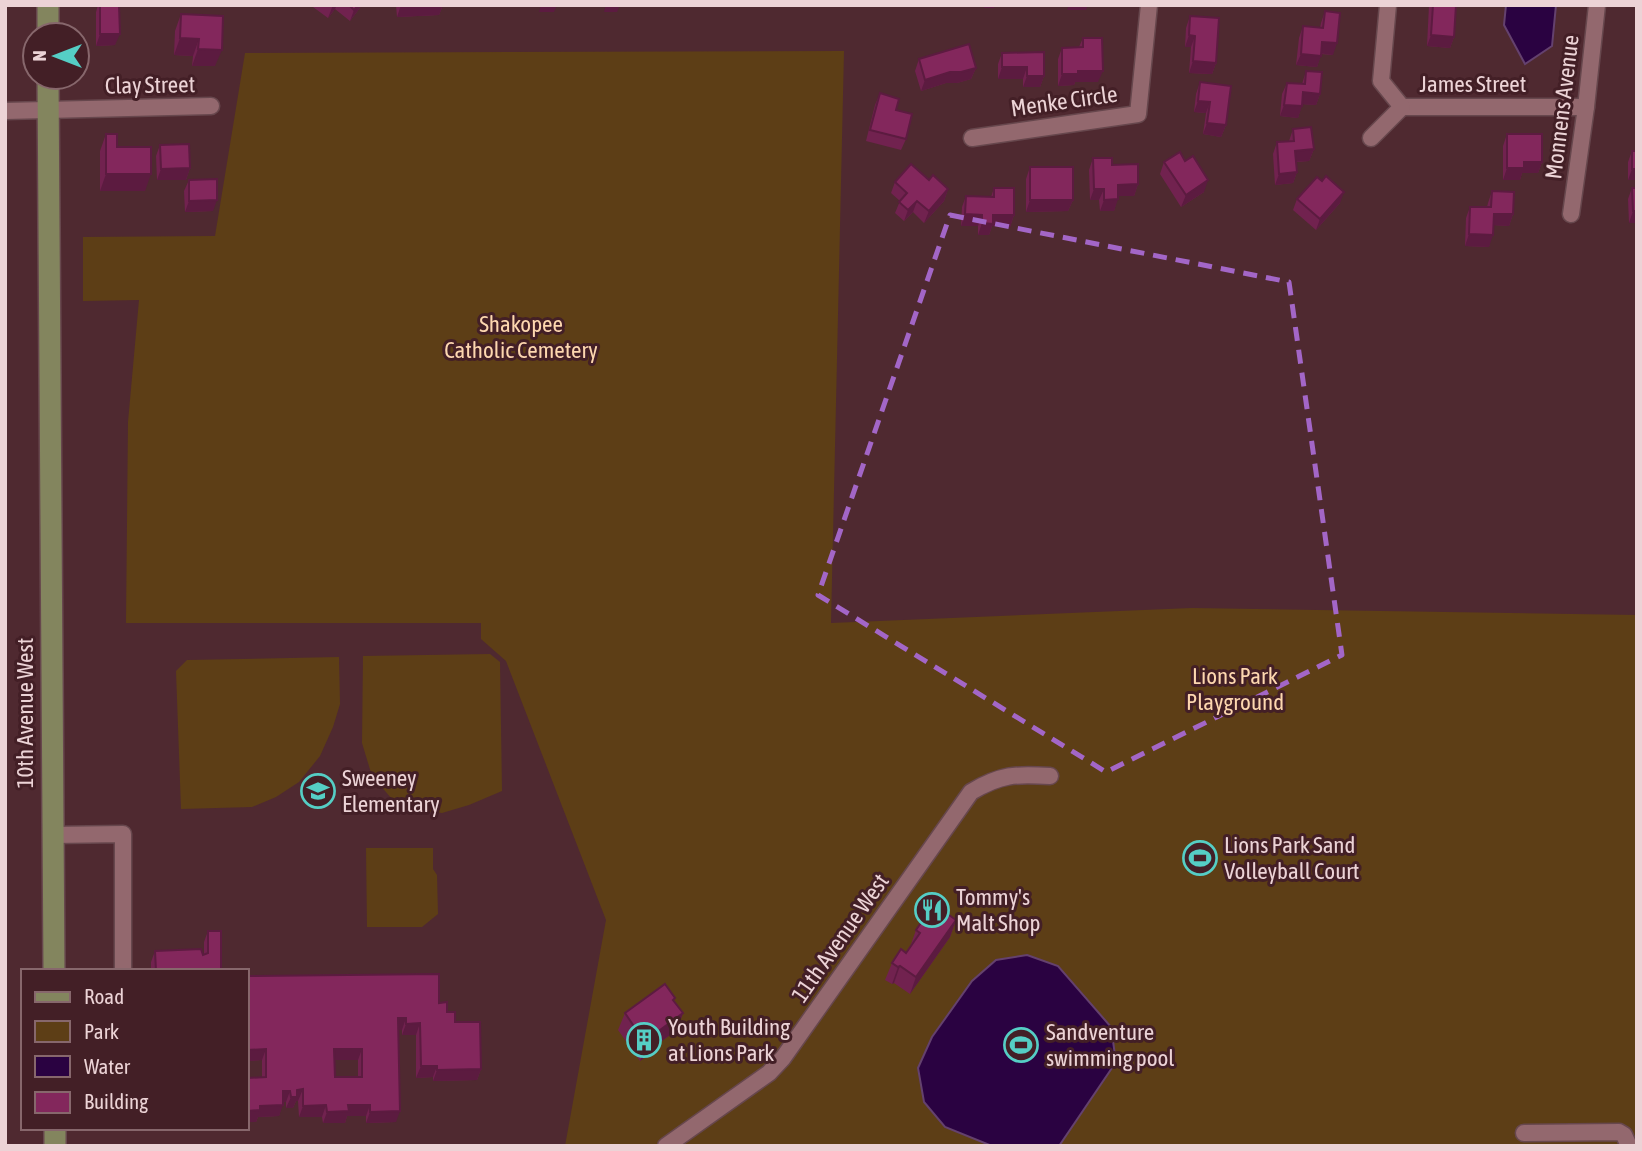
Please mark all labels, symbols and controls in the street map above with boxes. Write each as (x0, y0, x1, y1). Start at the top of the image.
north arrow (21, 21, 91, 91)
street label: Monnens Avenue (1540, 33, 1584, 181)
text: N (28, 50, 50, 62)
street label: Clay Street (105, 71, 195, 99)
street label: James Street (1420, 71, 1526, 97)
street label: Menke Circle (1009, 81, 1119, 121)
park label: Shakopee Catholic Cemetery (444, 311, 598, 363)
street label: 10th Avenue West (12, 638, 38, 788)
park label: Lions Park Playground (1186, 663, 1284, 715)
place label: Sweeney Elementary (342, 765, 440, 817)
school or university icon: Sweeney Elementary (299, 772, 337, 810)
place label: Lions Park Sand Volleyball Court (1224, 832, 1359, 884)
sports icon: Lions Park Sand Volleyball Court (1181, 839, 1219, 877)
street label: 11th Avenue West (786, 869, 894, 1007)
place label: Tommy's Malt Shop (956, 884, 1041, 936)
restaurant icon: Tommy's Malt Shop (913, 891, 951, 929)
legend (21, 969, 248, 1130)
text: Road (84, 984, 124, 1008)
place label: Youth Building at Lions Park (668, 1014, 790, 1066)
text: Park (84, 1019, 119, 1043)
place label: Sandventure swimming pool (1046, 1019, 1174, 1071)
building icon: Youth Building at Lions Park (625, 1021, 663, 1059)
sports icon: Sandventure swimming pool (1002, 1026, 1040, 1064)
text: Water (84, 1054, 131, 1078)
text: Building (84, 1089, 148, 1113)

